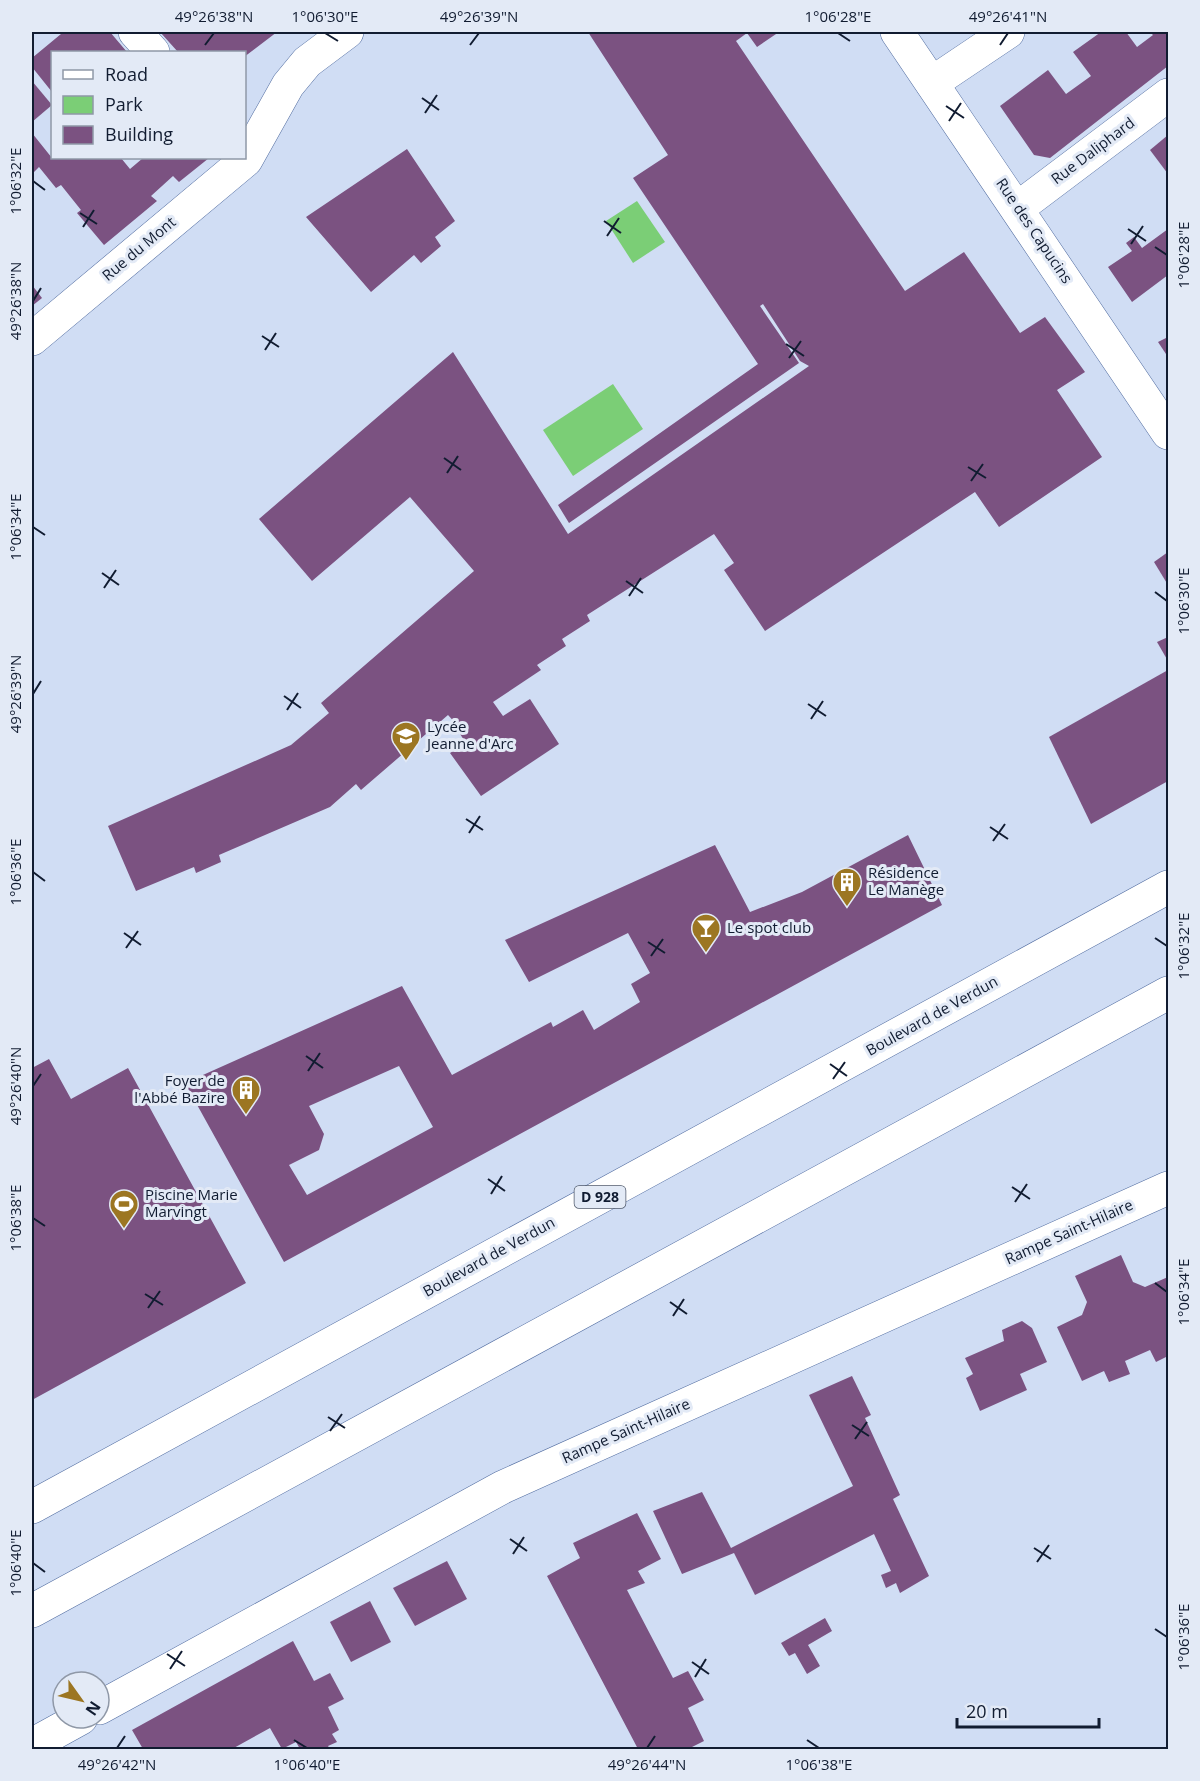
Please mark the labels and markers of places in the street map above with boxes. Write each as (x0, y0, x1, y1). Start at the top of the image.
place label: Lycée Jeanne d'Arc (425, 716, 514, 753)
school or university icon: Lycée Jeanne d'Arc (390, 720, 422, 762)
place label: Résidence Le Manège (868, 862, 944, 899)
building icon: Résidence Le Manège (831, 866, 863, 908)
bar icon: Le spot club (690, 912, 722, 954)
place label: Le spot club (727, 917, 811, 937)
place label: Foyer de l'Abbé Bazire (134, 1070, 225, 1107)
building icon: Foyer de l'Abbé Bazire (230, 1074, 262, 1116)
place label: Piscine Marie Marvingt (145, 1184, 238, 1221)
sports icon: Piscine Marie Marvingt (108, 1188, 140, 1230)

